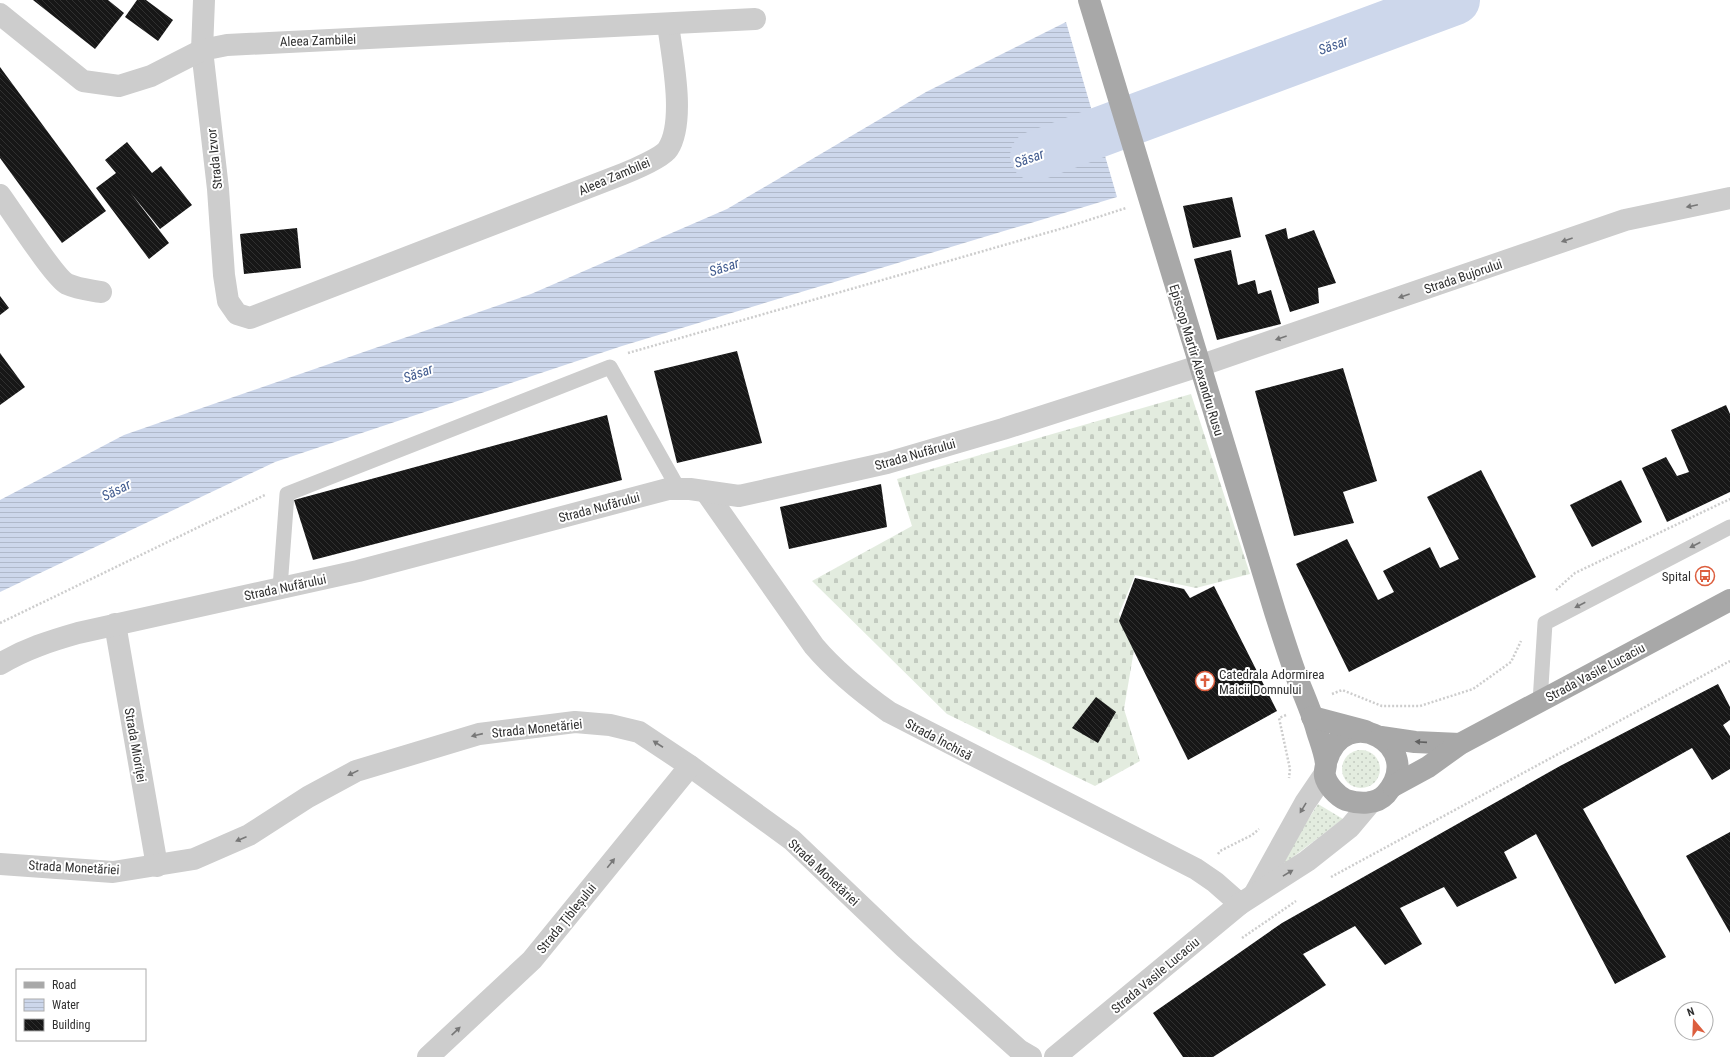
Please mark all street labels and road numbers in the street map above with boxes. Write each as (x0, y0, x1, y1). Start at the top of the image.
street label: Aleea Zambilei (280, 32, 356, 49)
street label: Strada Izvor (204, 128, 225, 190)
street label: Aleea Zambilei (576, 155, 652, 198)
street label: Strada Bujorului (1422, 256, 1504, 297)
street label: Episcop Martir Alexandru Rusu (1166, 283, 1227, 438)
street label: Strada Nufărului (873, 436, 957, 473)
street label: Strada Nufărului (557, 489, 641, 526)
street label: Strada Nufărului (243, 571, 327, 603)
street label: Strada Vasile Lucaciu (1543, 640, 1647, 705)
street label: Strada Mioriței (121, 707, 149, 784)
street label: Strada Monetăriei (491, 716, 583, 741)
street label: Strada Închisă (903, 716, 975, 763)
street label: Strada Monetăriei (785, 836, 862, 909)
street label: Strada Monetăriei (28, 858, 120, 877)
street label: Strada Țibleșului (534, 880, 600, 957)
street label: Strada Vasile Lucaciu (1108, 934, 1202, 1017)

